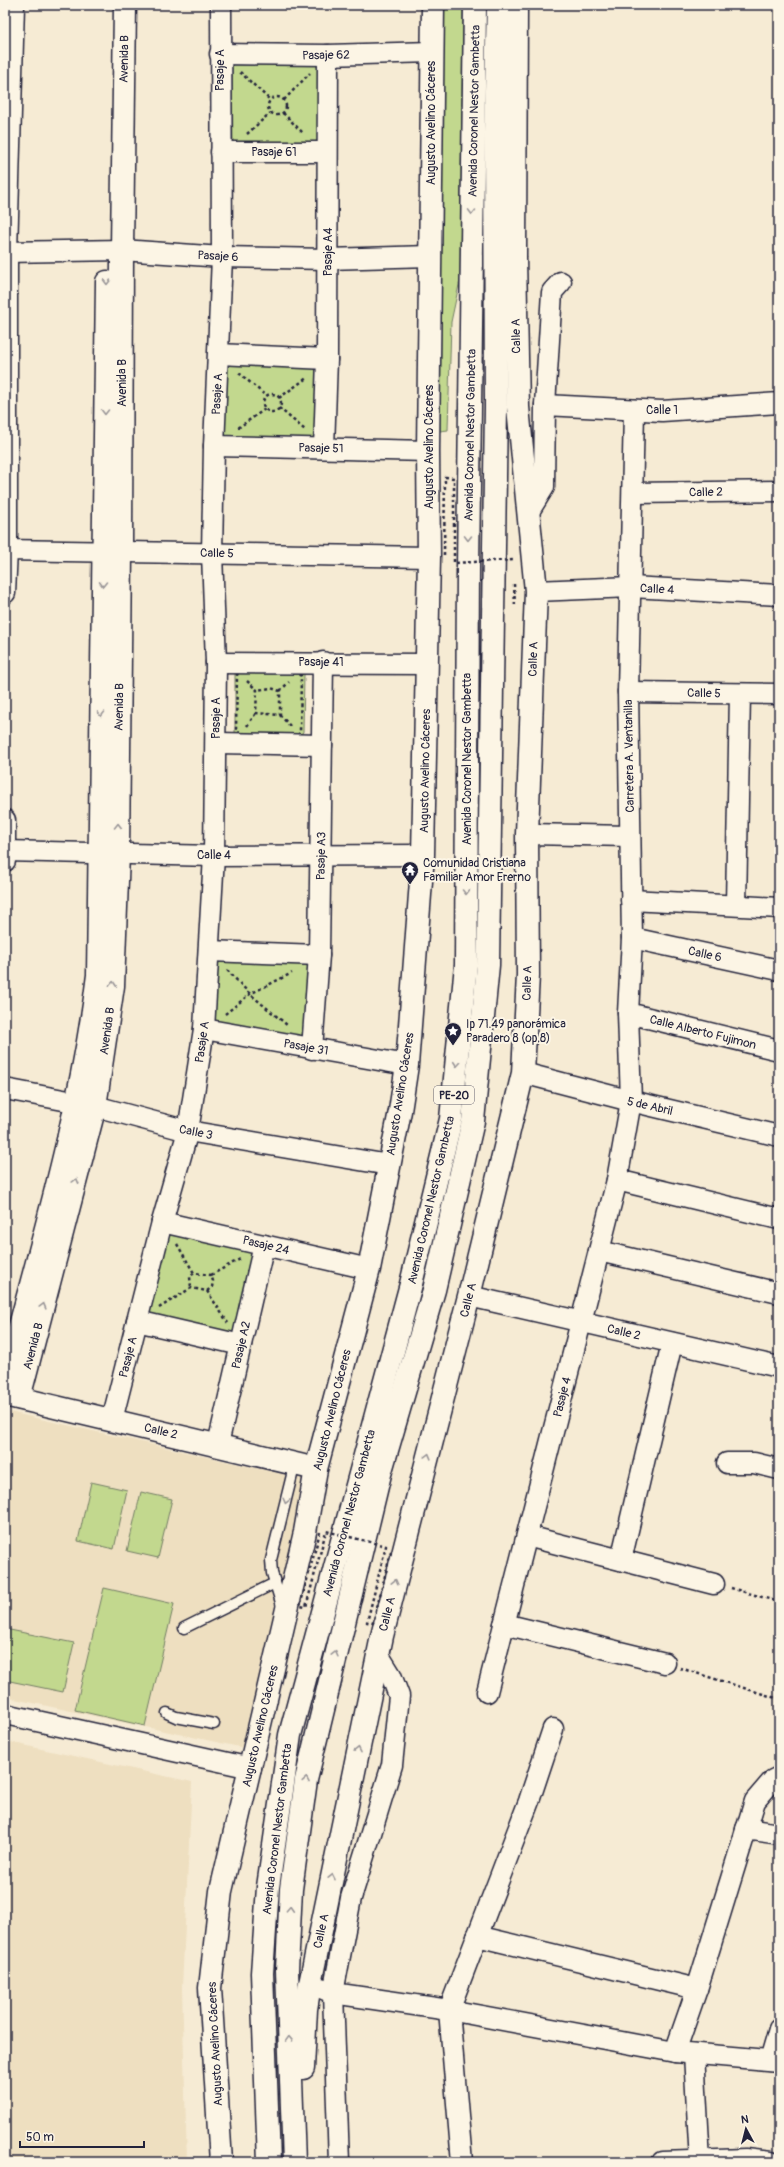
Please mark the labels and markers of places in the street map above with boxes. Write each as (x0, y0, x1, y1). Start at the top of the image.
place label: Comunidad Cristiana Familiar Amor Ererno (423, 856, 531, 885)
temple icon: Comunidad Cristiana Familiar Amor Ererno (400, 860, 420, 885)
place label: Ip 71.49 panorámica Paradero 8 (op.8) (466, 1017, 566, 1046)
place icon: Ip 71.49 panorámica Paradero 8 (op.8) (443, 1021, 463, 1046)

